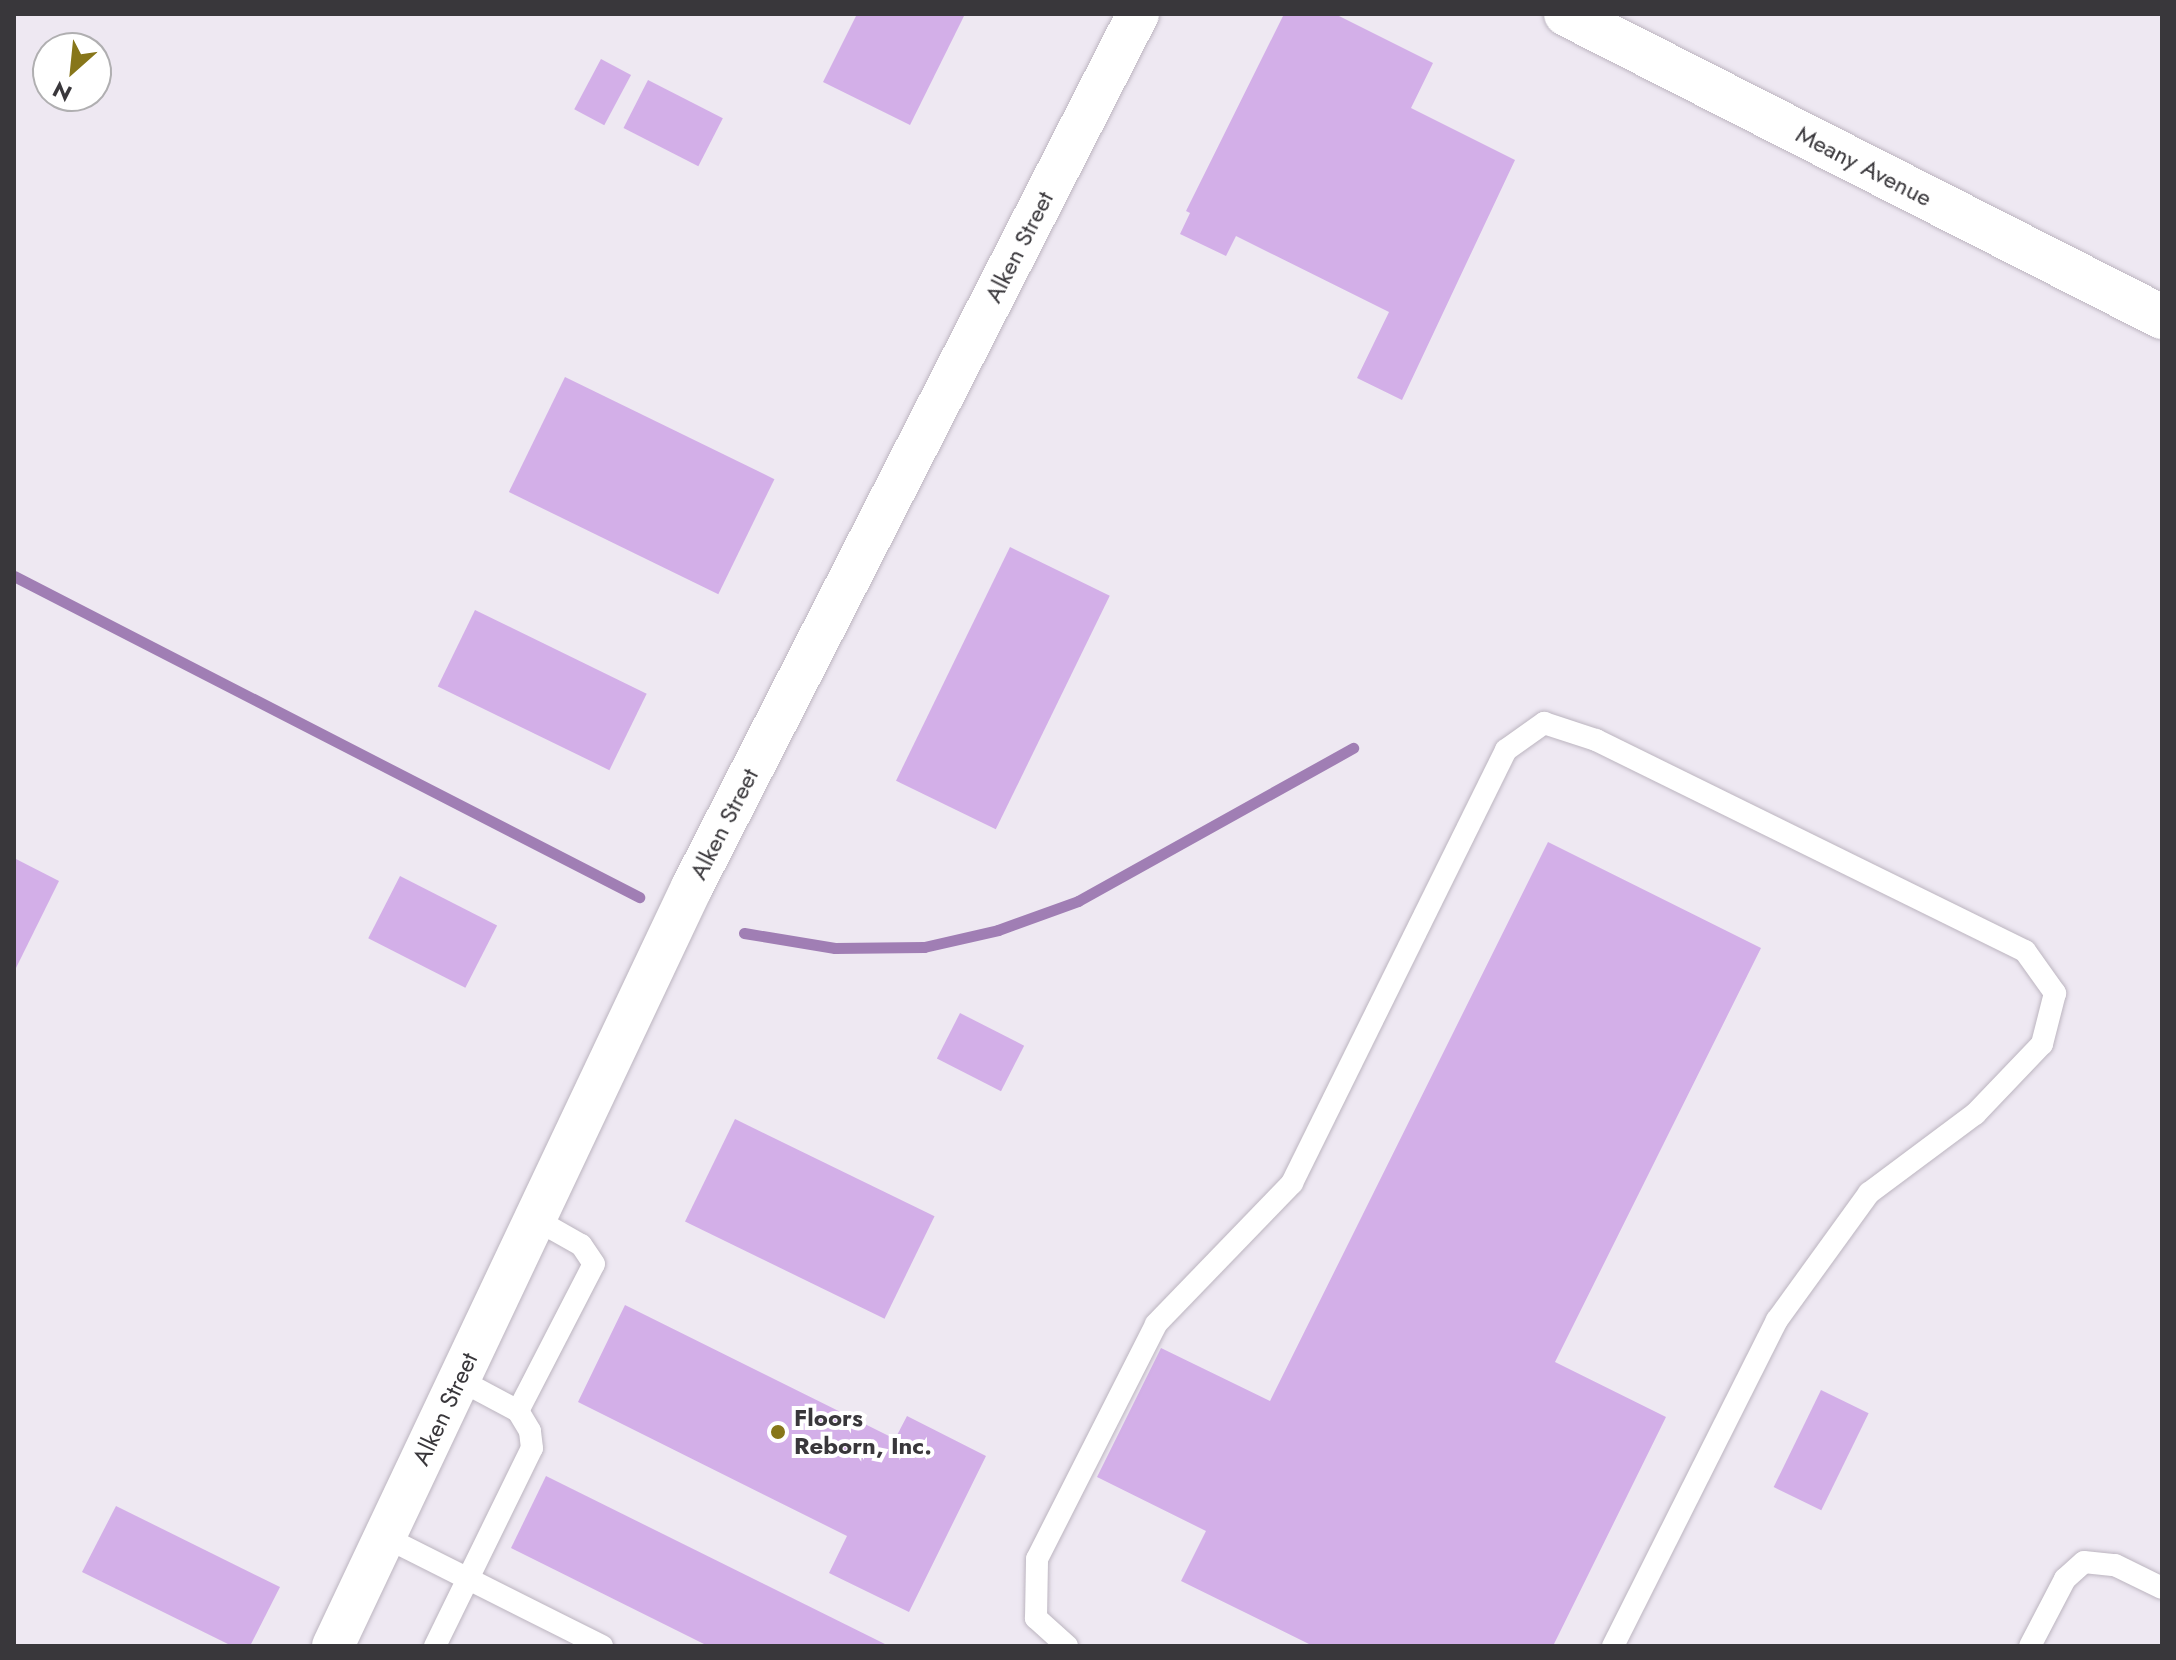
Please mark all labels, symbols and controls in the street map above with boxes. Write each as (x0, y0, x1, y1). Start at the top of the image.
north arrow (32, 32, 112, 112)
text: N (47, 73, 77, 110)
street label: Meany Avenue (1791, 119, 1937, 213)
street label: Alken Street (979, 187, 1059, 307)
street label: Alken Street (684, 764, 764, 884)
street label: Alken Street (406, 1348, 484, 1470)
place label: Floors Reborn, Inc. (794, 1404, 932, 1460)
marker: Floors Reborn, Inc. (769, 1423, 787, 1441)

